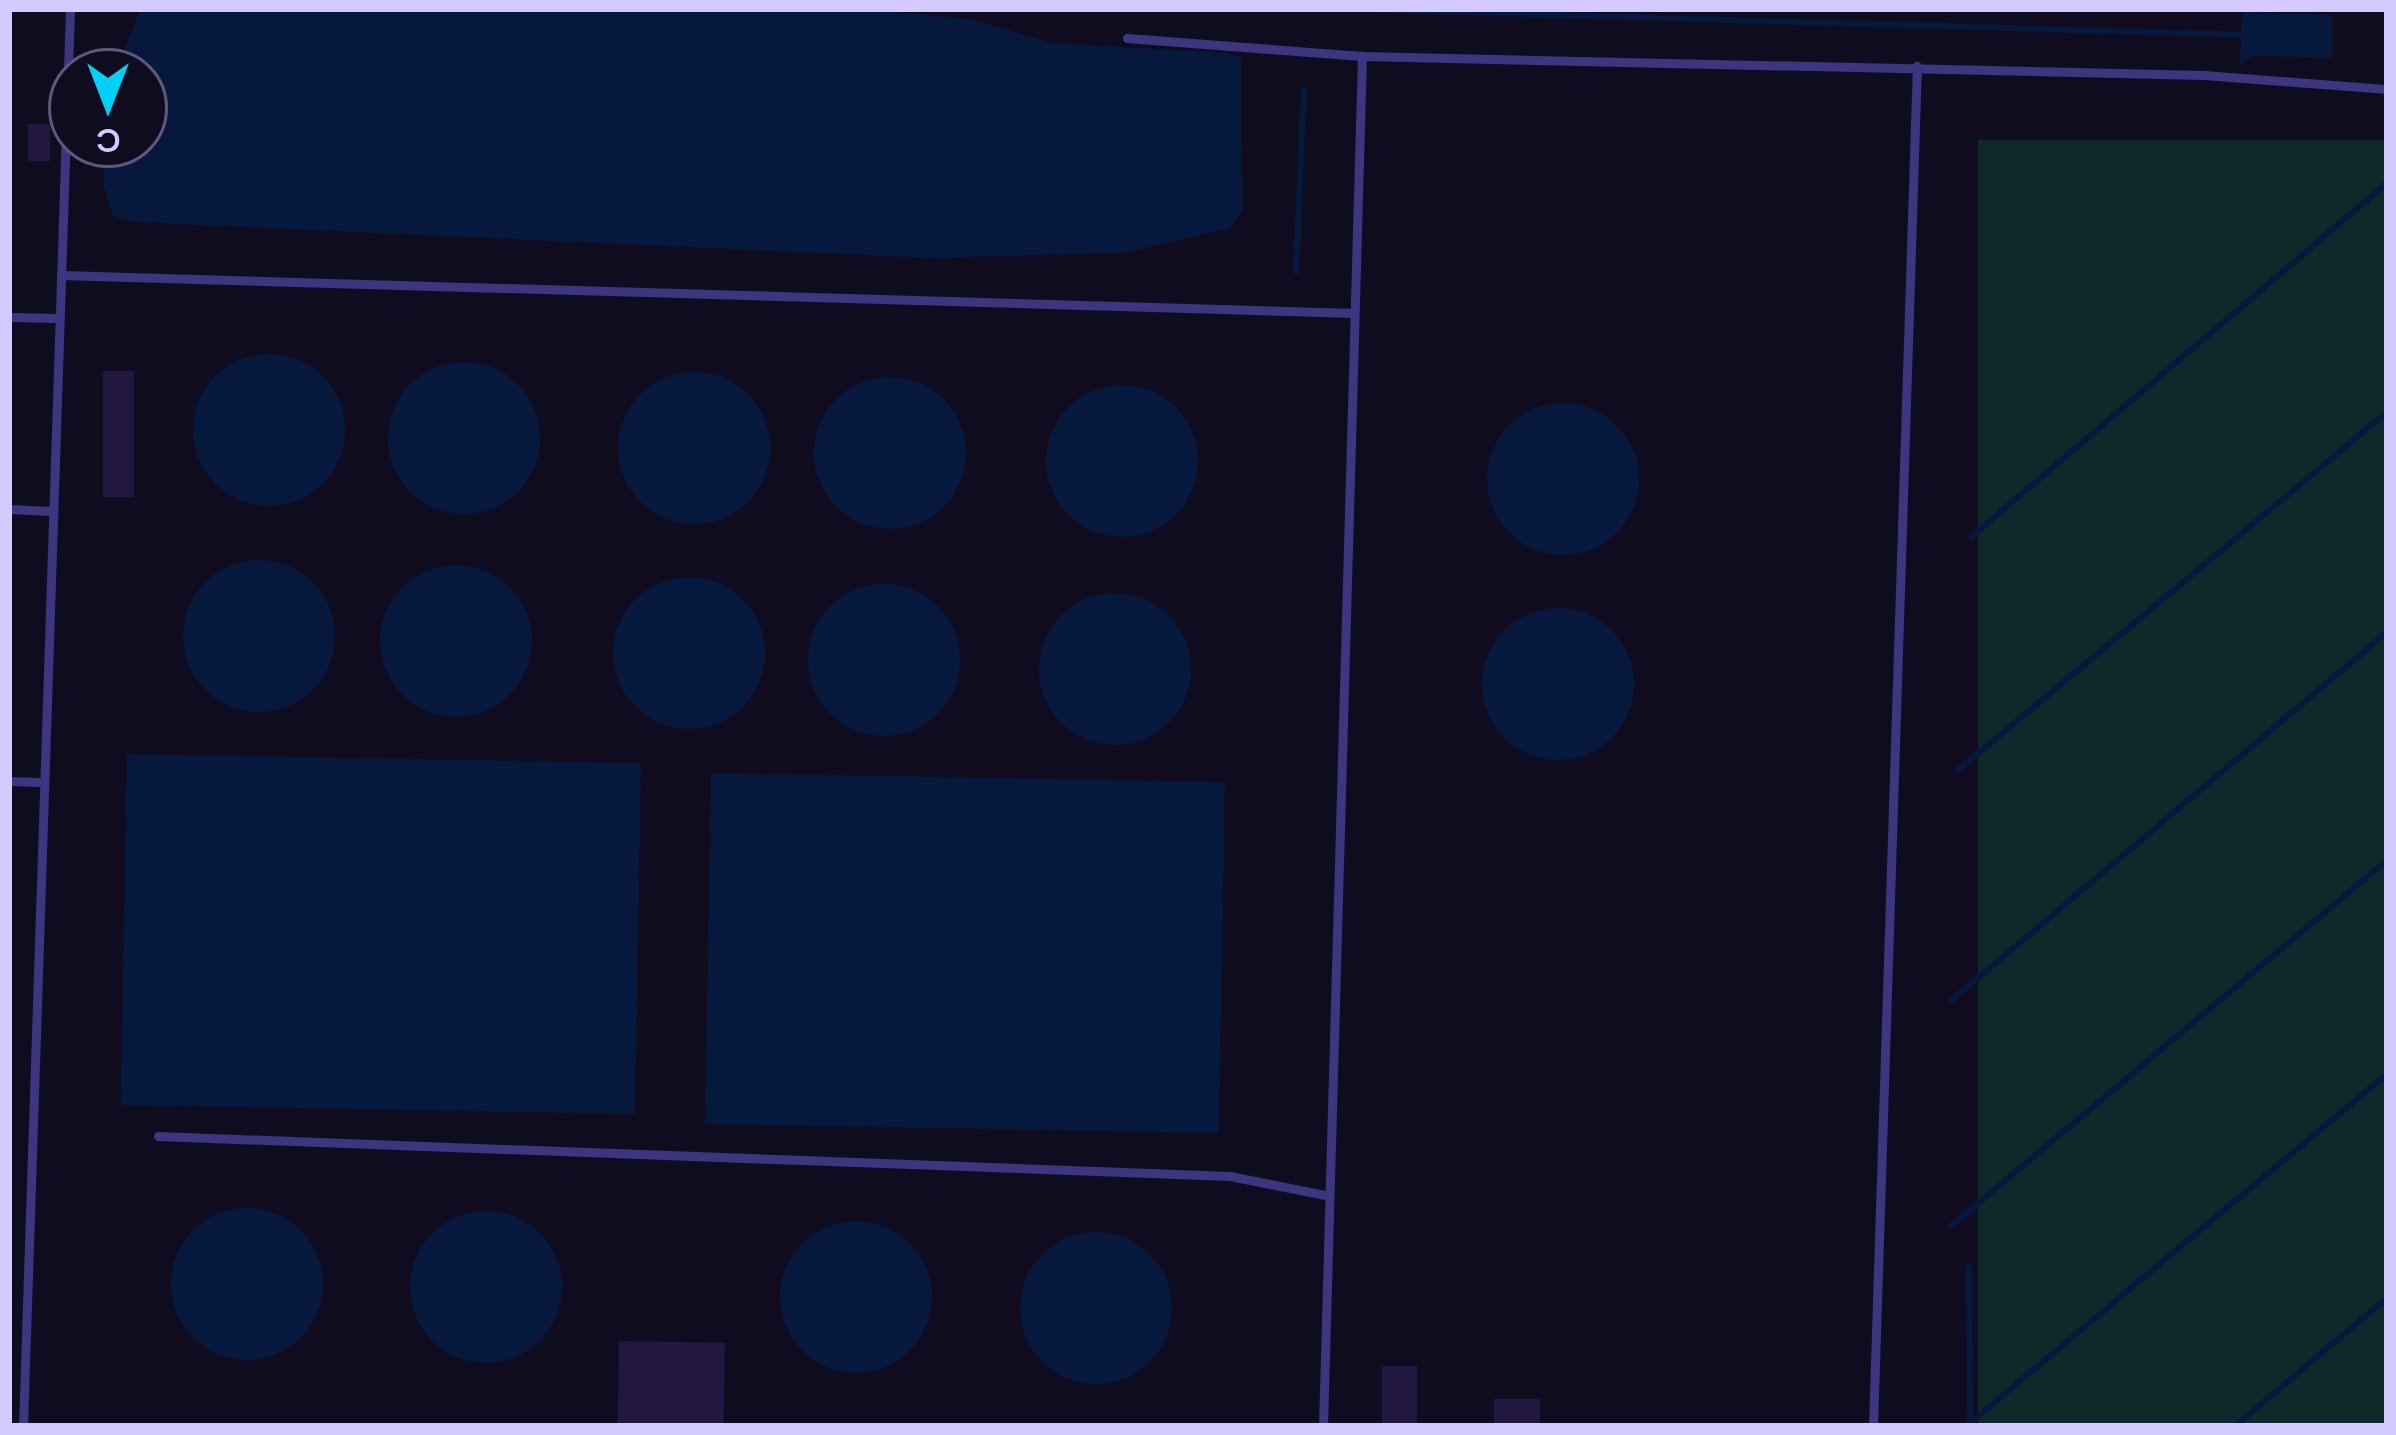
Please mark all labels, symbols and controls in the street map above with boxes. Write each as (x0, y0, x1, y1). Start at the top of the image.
north arrow (48, 48, 168, 168)
text: С (96, 119, 120, 164)

